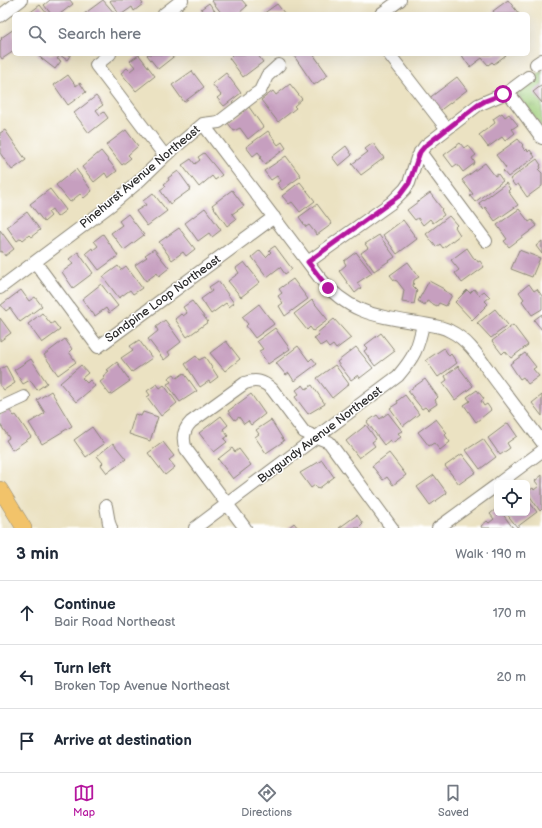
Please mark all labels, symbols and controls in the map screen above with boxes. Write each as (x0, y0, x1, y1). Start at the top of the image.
search box (12, 12, 530, 56)
icon: search (26, 23, 48, 45)
text: Search here (58, 25, 141, 44)
route start (494, 85, 512, 103)
street label: Pinehurst Avenue Northeast (77, 122, 203, 232)
street label: Sandpine Loop Northeast (102, 252, 224, 346)
route end (319, 279, 337, 297)
street label: Burgundy Avenue Northeast (255, 383, 385, 487)
map controls (494, 480, 530, 516)
button: locate (494, 480, 530, 516)
text: 3 min (16, 544, 59, 564)
text: Walk · 190 m (455, 546, 526, 562)
text: Continue (54, 595, 116, 614)
icon: ahead (16, 602, 38, 624)
text: 170 m (493, 605, 526, 621)
text: Bair Road Northeast (54, 614, 175, 630)
text: Turn left (54, 659, 111, 678)
icon: left (16, 666, 38, 688)
text: 20 m (496, 669, 526, 685)
text: Broken Top Avenue Northeast (54, 678, 230, 694)
icon: arrive (16, 730, 38, 752)
text: Arrive at destination (54, 731, 192, 750)
tab: Map (73, 782, 95, 819)
tab: Directions (241, 782, 292, 819)
tab: Saved (438, 782, 469, 819)

